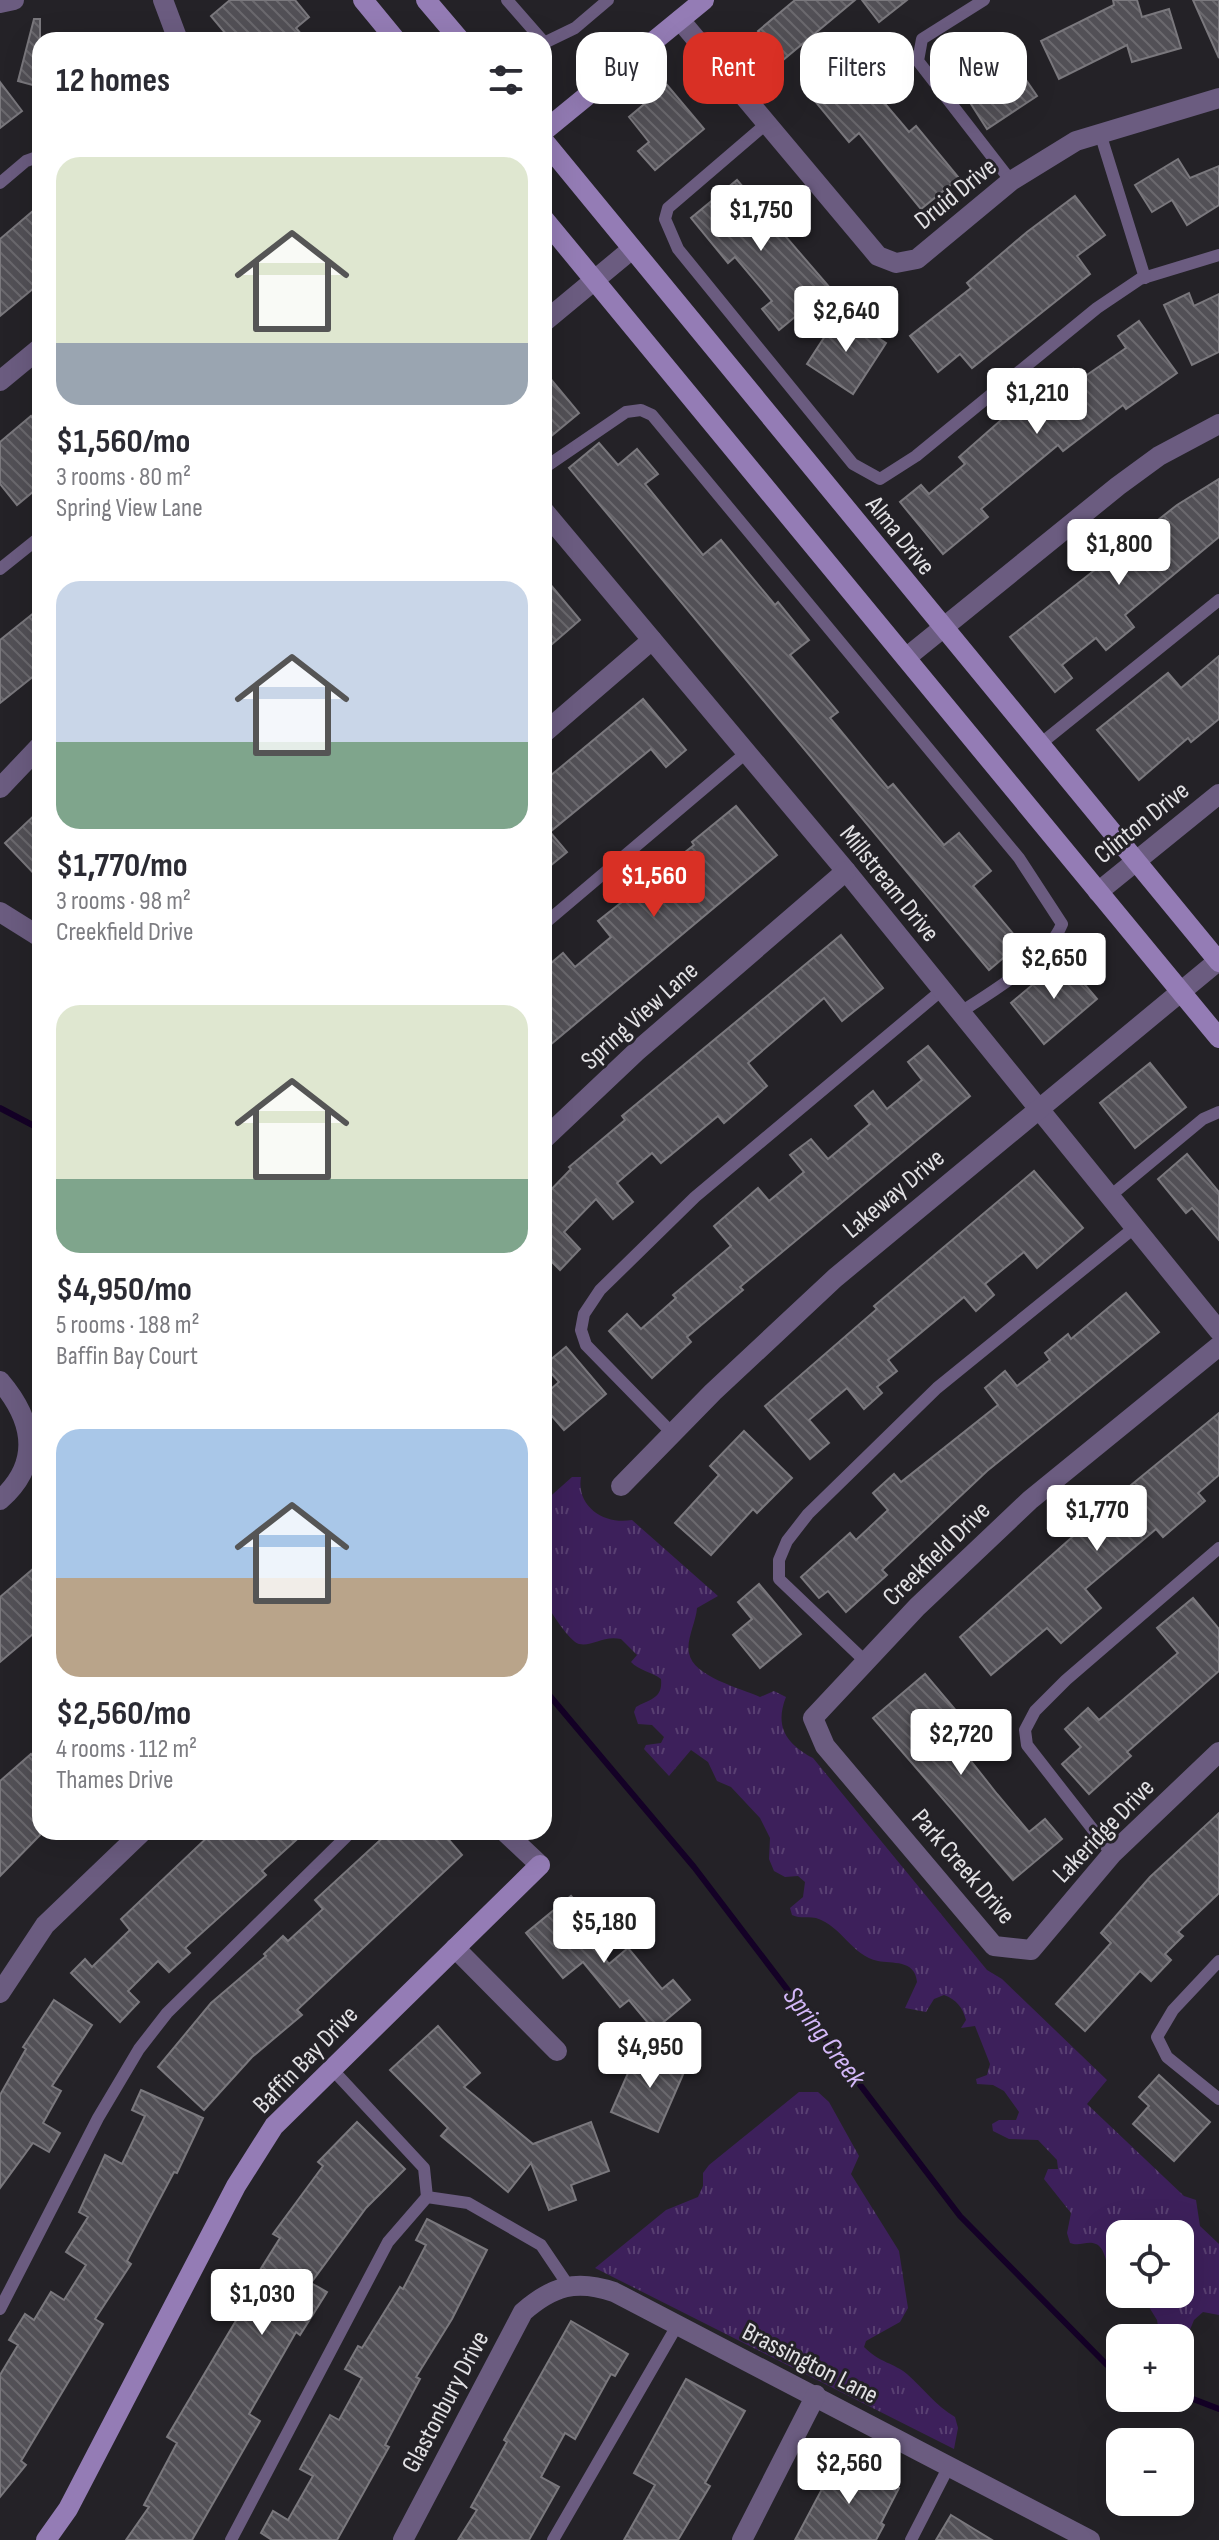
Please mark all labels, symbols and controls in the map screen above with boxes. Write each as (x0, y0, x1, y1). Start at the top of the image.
chip: Buy (576, 32, 667, 104)
chip: Rent (683, 32, 784, 104)
chip: Filters (800, 32, 914, 104)
chip: New (930, 32, 1027, 104)
icon: filters (484, 58, 528, 102)
text: 12 homes (56, 60, 170, 101)
street label: Druid Drive (909, 152, 1003, 236)
pin: $1,750 (696, 185, 826, 253)
text: $1,750 (729, 195, 793, 226)
icon: home (220, 209, 364, 353)
pin: $2,640 (781, 286, 911, 354)
text: $2,640 (812, 296, 880, 327)
pin: $1,210 (972, 368, 1102, 436)
text: $1,210 (1005, 378, 1069, 409)
text: $1,560/mo (56, 421, 190, 462)
text: 3 rooms · 80 m² (56, 462, 191, 493)
street label: Alma Drive (858, 490, 941, 582)
text: Spring View Lane (56, 493, 203, 524)
pin: $1,800 (1054, 519, 1184, 587)
text: $1,800 (1085, 529, 1153, 560)
icon: home (220, 633, 364, 777)
street label: Clinton Drive (1088, 775, 1196, 871)
street label: Millstream Drive (833, 819, 945, 949)
text: $1,770/mo (56, 845, 188, 886)
pin: $1,560 (589, 851, 719, 919)
text: $1,560 (621, 861, 687, 892)
text: 3 rooms · 98 m² (56, 886, 191, 917)
text: Creekfield Drive (56, 917, 193, 948)
pin: $2,650 (989, 933, 1119, 1001)
text: $2,650 (1021, 943, 1087, 974)
street label: Spring View Lane (575, 955, 705, 1077)
icon: home (220, 1057, 364, 1201)
street label: Lakeway Drive (837, 1143, 951, 1245)
text: $4,950/mo (56, 1269, 192, 1310)
text: 5 rooms · 188 m² (56, 1310, 199, 1341)
text: Baffin Bay Court (56, 1341, 198, 1372)
icon: home (220, 1481, 364, 1625)
pin: $1,770 (1032, 1485, 1162, 1553)
street label: Creekfield Drive (877, 1495, 997, 1613)
text: $1,770 (1065, 1495, 1129, 1526)
text: $2,560/mo (56, 1693, 191, 1734)
pin: $2,720 (896, 1709, 1026, 1777)
text: $2,720 (929, 1719, 993, 1750)
text: 4 rooms · 112 m² (56, 1734, 197, 1765)
text: Thames Drive (56, 1765, 173, 1796)
street label: Lakeridge Drive (1047, 1772, 1161, 1890)
street label: Park Creek Drive (905, 1803, 1021, 1931)
pin: $5,180 (539, 1897, 669, 1965)
text: $5,180 (571, 1907, 637, 1938)
water label: Spring Creek (776, 1981, 873, 2095)
street label: Baffin Bay Drive (247, 2000, 365, 2120)
pin: $4,950 (585, 2022, 715, 2090)
text: $4,950 (616, 2032, 684, 2063)
map controls (1106, 2220, 1194, 2516)
button: locate (1106, 2220, 1194, 2308)
pin: $1,030 (197, 2269, 327, 2337)
text: $1,030 (229, 2279, 295, 2310)
street label: Brassington Lane (737, 2317, 883, 2411)
button: + (1106, 2324, 1194, 2412)
street label: Glastonbury Drive (396, 2326, 496, 2478)
button: − (1106, 2428, 1194, 2516)
pin: $2,560 (784, 2438, 914, 2506)
text: $2,560 (816, 2448, 882, 2479)

